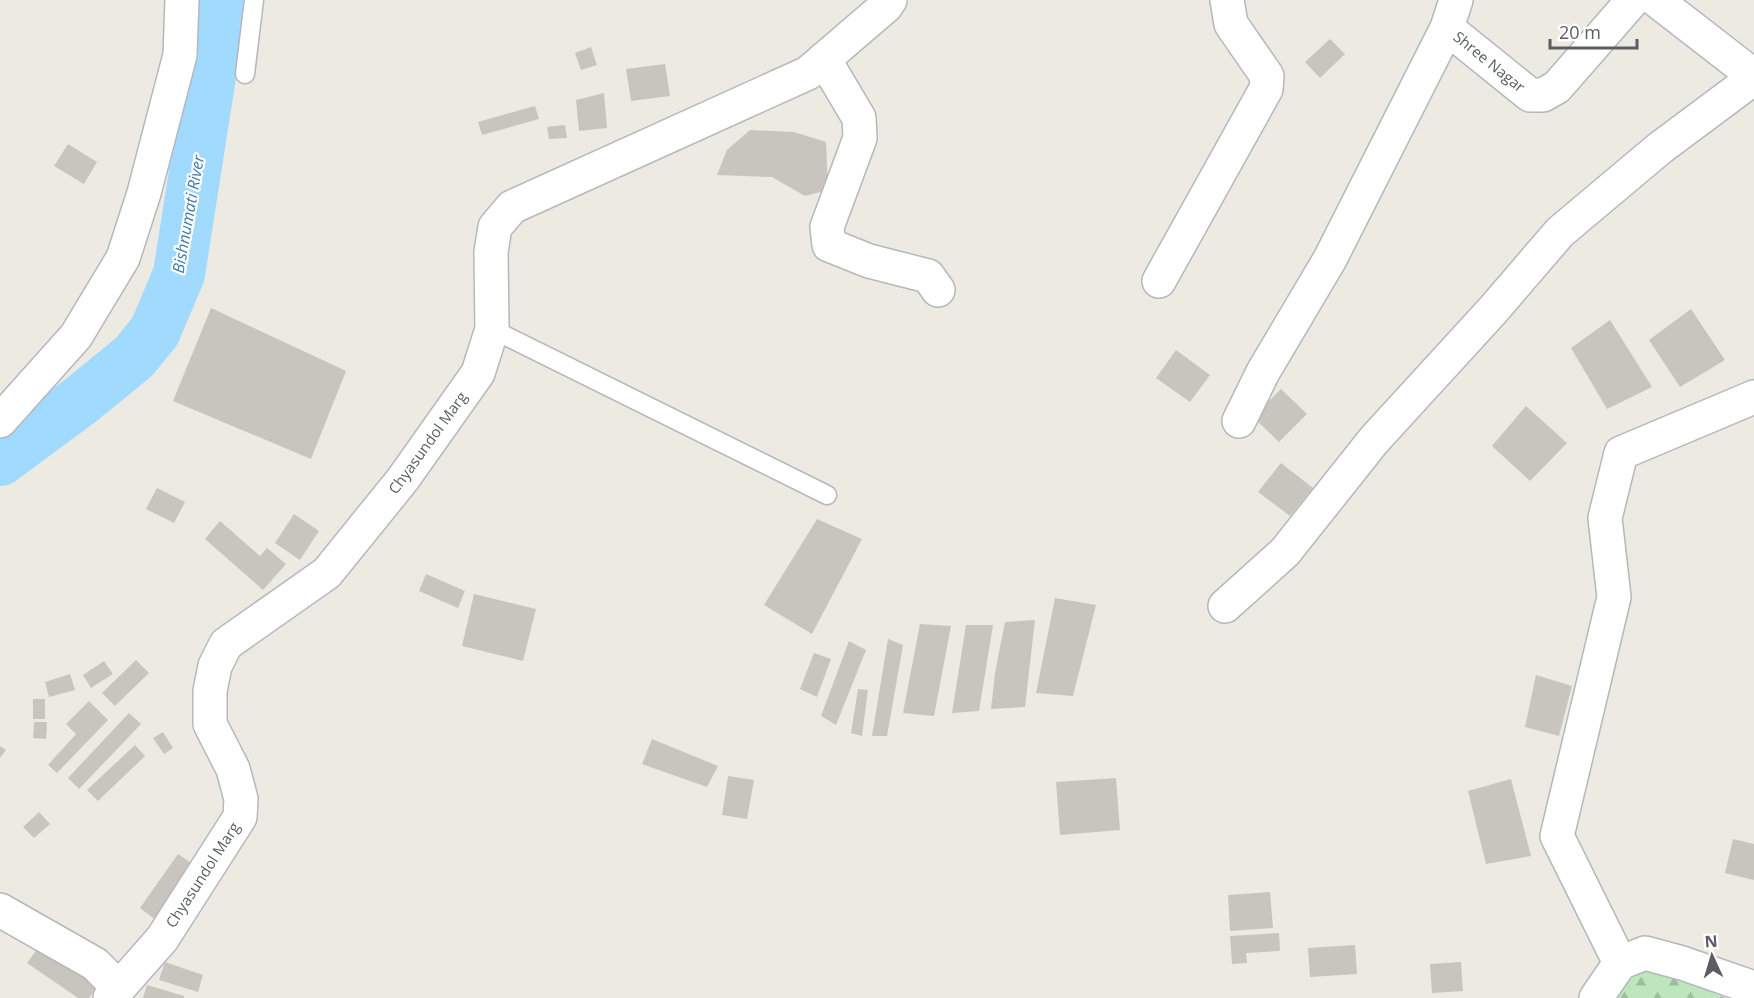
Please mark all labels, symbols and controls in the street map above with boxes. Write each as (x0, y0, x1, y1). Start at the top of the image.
scale bar (1550, 12, 1637, 50)
text: 20 m (1559, 20, 1601, 44)
street label: Shree Nagar (1450, 26, 1530, 96)
water label: Bishnumati River (167, 153, 209, 275)
street label: Chyasundol Marg (383, 387, 471, 498)
street label: Chyasundol Marg (161, 818, 244, 931)
north arrow (1682, 926, 1742, 986)
text: N (1704, 930, 1718, 952)

